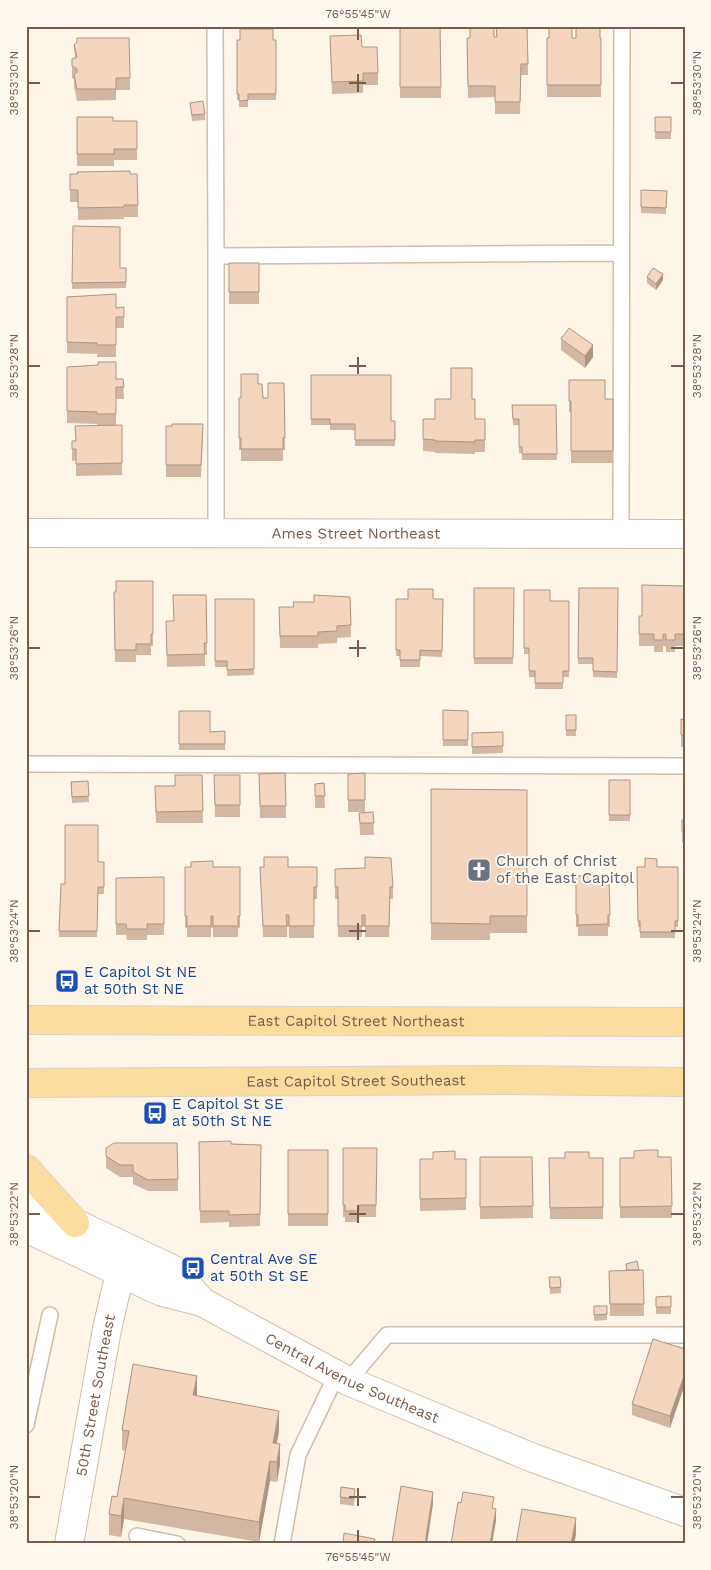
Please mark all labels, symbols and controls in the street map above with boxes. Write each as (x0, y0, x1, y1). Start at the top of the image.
text: 76°55'45"W (325, 7, 391, 21)
text: 38°53'30"N (7, 51, 21, 115)
text: 38°53'30"N (690, 51, 704, 115)
text: 38°53'28"N (7, 334, 21, 398)
text: 38°53'28"N (690, 334, 704, 398)
street label: Ames Street Northeast (272, 524, 441, 543)
text: 38°53'26"N (7, 616, 21, 680)
text: 38°53'26"N (690, 616, 704, 680)
place label: Church of Christ of the East Capitol (496, 852, 634, 887)
church icon: Church of Christ of the East Capitol (466, 857, 492, 883)
text: 38°53'24"N (7, 899, 21, 963)
text: 38°53'24"N (690, 899, 704, 963)
place label: E Capitol St NE at 50th St NE (84, 963, 197, 998)
bus stop icon: E Capitol St NE at 50th St NE (54, 968, 80, 994)
street label: East Capitol Street Northeast (247, 1012, 465, 1030)
street label: East Capitol Street Southeast (246, 1071, 466, 1091)
place label: E Capitol St SE at 50th St NE (172, 1095, 284, 1130)
bus stop icon: E Capitol St SE at 50th St NE (142, 1100, 168, 1126)
text: 38°53'22"N (7, 1182, 21, 1246)
text: 38°53'22"N (690, 1182, 704, 1246)
place label: Central Ave SE at 50th St SE (210, 1250, 318, 1285)
bus stop icon: Central Ave SE at 50th St SE (180, 1255, 206, 1281)
street label: 50th Street Southeast (72, 1312, 119, 1478)
street label: Central Avenue Southeast (262, 1329, 442, 1427)
text: 38°53'20"N (7, 1465, 21, 1529)
text: 38°53'20"N (690, 1465, 704, 1529)
text: 76°55'45"W (325, 1550, 391, 1564)

